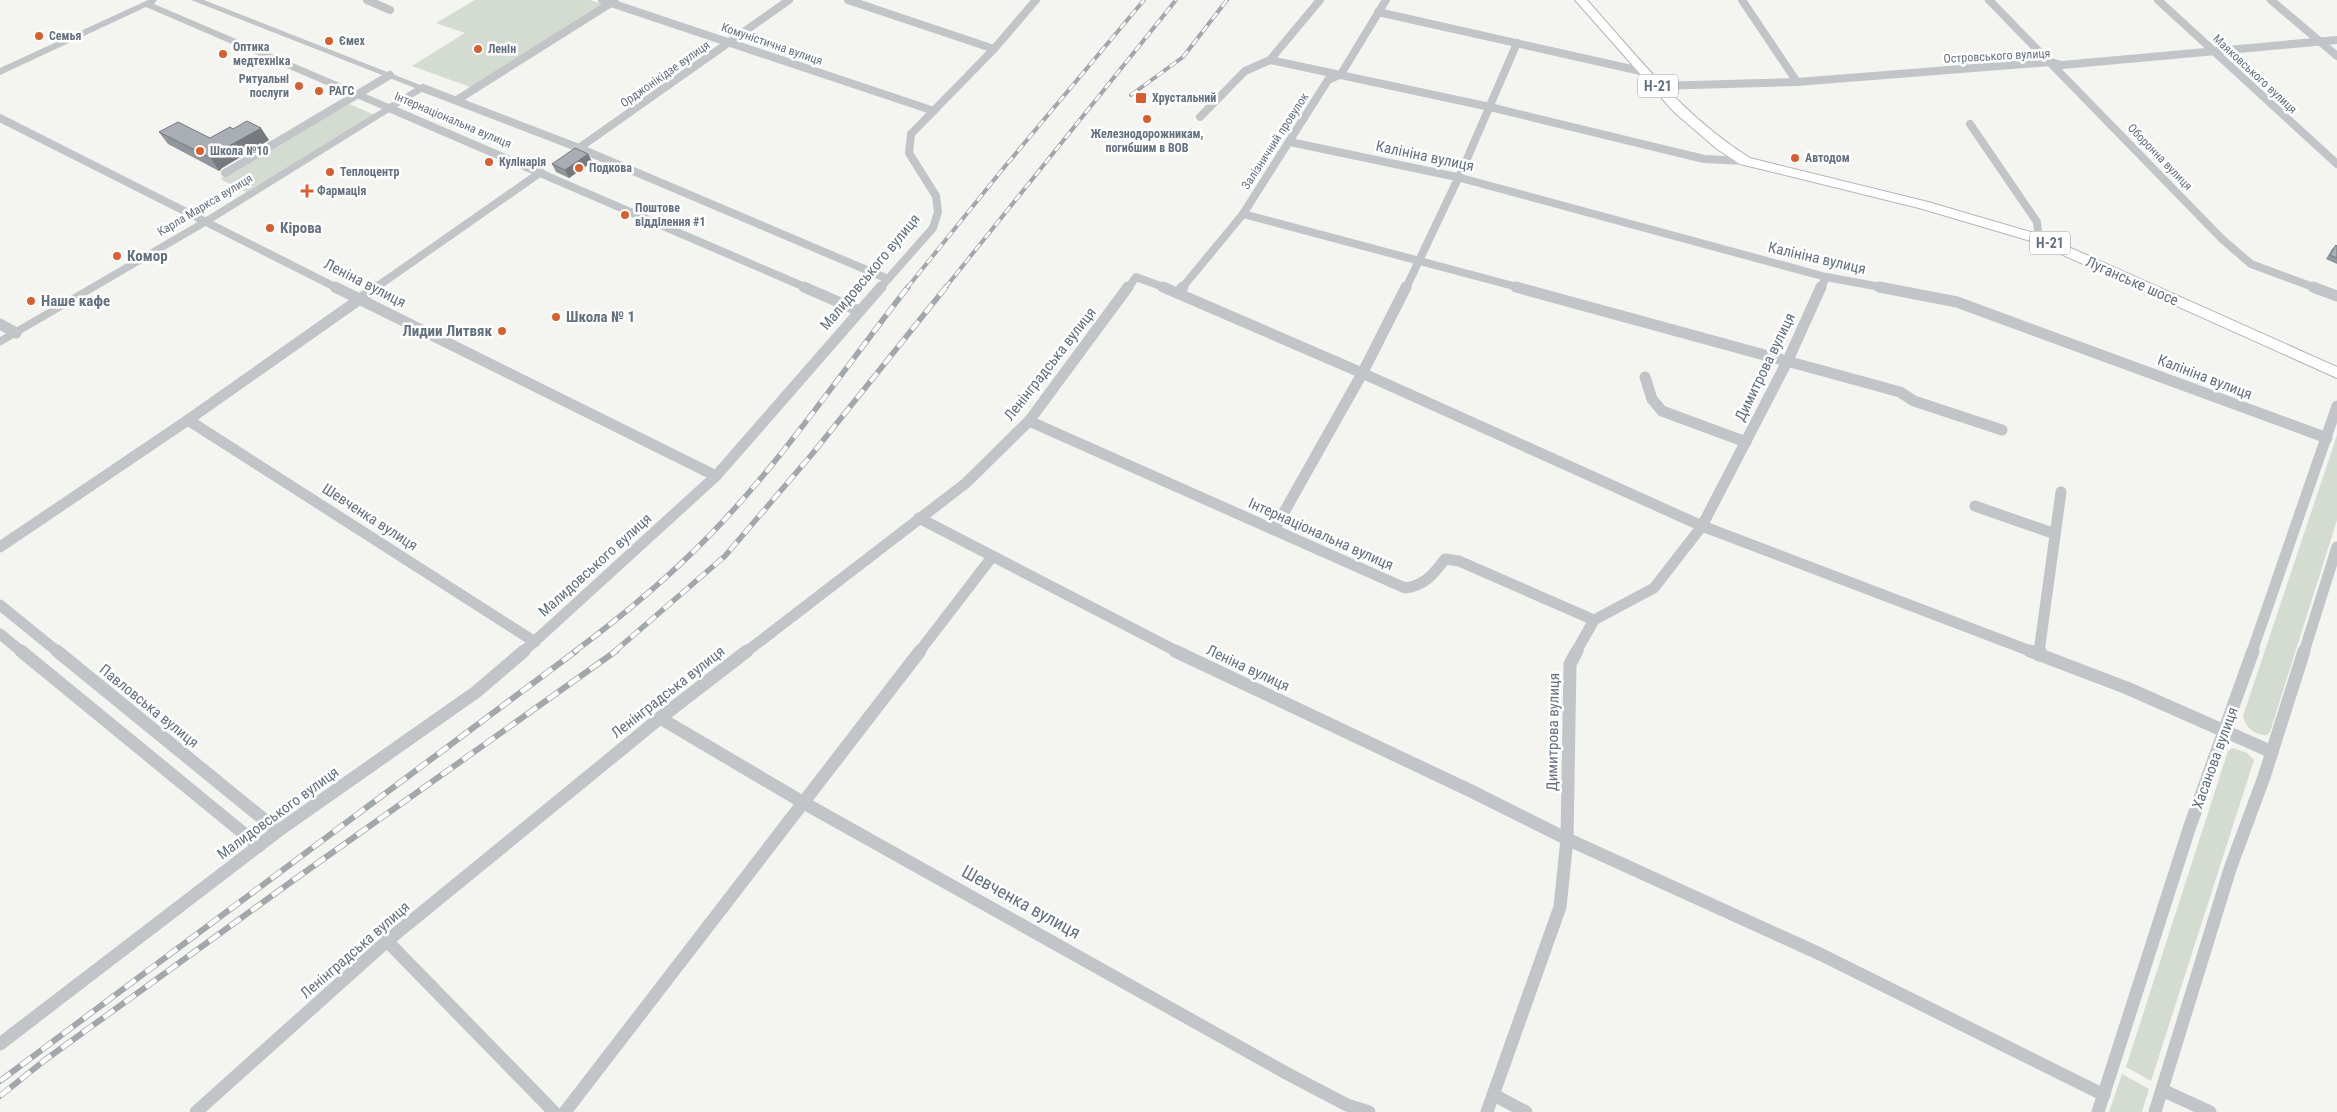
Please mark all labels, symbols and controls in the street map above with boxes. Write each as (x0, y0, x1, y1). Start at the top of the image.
street label: Комуністична вулиця (719, 20, 825, 68)
place label: Семья (49, 29, 81, 43)
marker: Семья (33, 30, 45, 42)
street label: Маяковського вулиця (2210, 32, 2300, 116)
place label: Ємех (339, 34, 366, 48)
marker: Ємех (323, 35, 335, 47)
street label: Орджонікідзе вулиця (618, 38, 712, 110)
place label: Оптика медтехніка (233, 40, 291, 68)
place label: Ленін (488, 42, 516, 56)
marker: Ленін (472, 43, 484, 55)
street label: Островського вулиця (1943, 46, 2051, 66)
marker: Оптика медтехніка (217, 48, 229, 60)
place label: Ритуальні послуги (239, 72, 289, 100)
road number: Н-21 (1638, 74, 1678, 98)
marker: Ритуальні послуги (293, 80, 305, 92)
place label: РАГС (329, 84, 354, 98)
marker: РАГС (313, 85, 325, 97)
street label: Інтернаціональна вулиця (392, 89, 514, 151)
street label: Залізничний провулок (1239, 90, 1311, 192)
marker: Хрустальний (1134, 91, 1148, 105)
place label: Хрустальний (1152, 91, 1216, 105)
marker: Железнодорожникам, погибшим в ВОВ (1141, 113, 1153, 125)
street label: Оборонна вулиця (2125, 121, 2195, 193)
place label: Железнодорожникам, погибшим в ВОВ (1090, 127, 1204, 155)
street label: Калініна вулиця (1374, 137, 1476, 175)
place label: Школа №10 (210, 144, 269, 158)
marker: Школа №10 (194, 145, 206, 157)
place label: Автодом (1805, 151, 1850, 165)
marker: Автодом (1789, 152, 1801, 164)
place label: Кулінарія (499, 155, 546, 169)
marker: Кулінарія (483, 156, 495, 168)
place label: Подкова (589, 161, 632, 175)
marker: Подкова (573, 162, 585, 174)
place label: Теплоцентр (340, 165, 399, 179)
marker: Теплоцентр (324, 166, 336, 178)
street label: Карла Маркса вулиця (155, 171, 255, 239)
place label: Фармація (317, 184, 366, 198)
marker: Фармація (301, 185, 313, 197)
place label: Поштове відділення #1 (635, 201, 706, 229)
marker: Поштове відділення #1 (619, 209, 631, 221)
street label: Малидовського вулиця (816, 210, 924, 334)
place label: Кірова (280, 219, 322, 237)
marker: Кірова (264, 222, 276, 234)
road number: Н-21 (2030, 232, 2070, 254)
street label: Калініна вулиця (1766, 238, 1868, 278)
place label: Комор (127, 247, 168, 265)
marker: Комор (111, 250, 123, 262)
street label: Луганське шосе (2083, 253, 2181, 309)
street label: Леніна вулиця (321, 255, 409, 311)
place label: Наше кафе (41, 292, 110, 310)
marker: Наше кафе (25, 295, 37, 307)
street label: Ленінградська вулиця (1000, 304, 1100, 424)
place label: Школа № 1 (566, 308, 635, 326)
street label: Димитрова вулиця (1731, 310, 1799, 424)
marker: Школа № 1 (550, 311, 562, 323)
place label: Лидии Литвяк (403, 322, 492, 340)
marker: Лидии Литвяк (496, 325, 508, 337)
street label: Калініна вулиця (2155, 351, 2255, 403)
street label: Шевченка вулиця (319, 479, 421, 555)
street label: Інтернаціональна вулиця (1246, 494, 1396, 574)
street label: Малидовського вулиця (535, 509, 655, 621)
street label: Леніна вулиця (1204, 641, 1292, 695)
street label: Ленінградська вулиця (608, 642, 728, 742)
street label: Павловська вулиця (96, 660, 202, 752)
street label: Димитрова вулиця (1543, 673, 1563, 791)
street label: Хасанова вулиця (2188, 705, 2242, 811)
street label: Малидовського вулиця (214, 763, 342, 863)
street label: Шевченка вулиця (958, 860, 1084, 943)
street label: Ленінградська вулиця (297, 898, 413, 1002)

